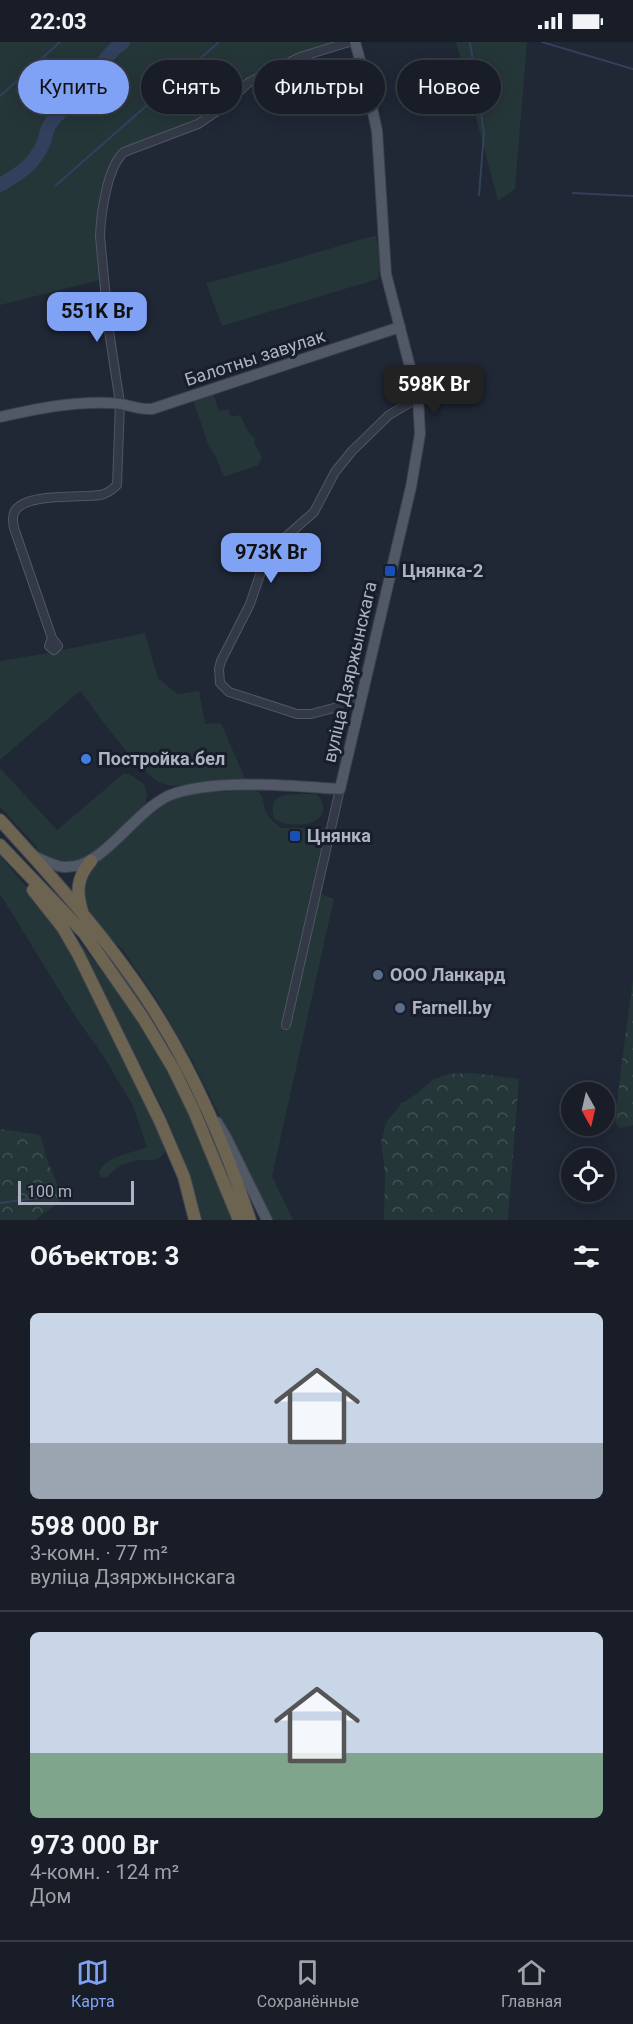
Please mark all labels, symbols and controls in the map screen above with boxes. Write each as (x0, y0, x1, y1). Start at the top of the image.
text: 22:03 (30, 9, 87, 34)
chip: Купить (18, 60, 129, 114)
chip: Снять (141, 60, 242, 114)
chip: Фильтры (254, 60, 385, 114)
chip: Новое (397, 60, 501, 114)
pin: 551K Br (42, 292, 152, 343)
text: 551K Br (61, 299, 133, 323)
street label: Балотны завулак (182, 325, 328, 390)
pin: 598K Br (379, 365, 489, 416)
text: 598K Br (398, 372, 470, 396)
pin: 973K Br (216, 533, 326, 584)
text: 973K Br (235, 540, 307, 564)
place label: Цнянка-2 (402, 560, 483, 581)
marker: Цнянка-2 (383, 564, 397, 578)
street label: вуліца Дзяржынскага (318, 579, 381, 764)
place label: Постройка.бел (98, 748, 225, 769)
marker: Постройка.бел (79, 752, 93, 766)
place label: Цнянка (307, 825, 371, 846)
marker: Цнянка (288, 829, 302, 843)
place label: ООО Ланкард (390, 964, 506, 985)
marker: ООО Ланкард (371, 968, 385, 982)
place label: Farnell.by (412, 997, 492, 1018)
marker: Farnell.by (393, 1001, 407, 1015)
north arrow (561, 1082, 615, 1136)
map controls (561, 1082, 615, 1202)
button: locate (561, 1148, 615, 1202)
scale bar (18, 1178, 134, 1206)
text: 100 m (27, 1182, 72, 1201)
icon: filters (570, 1240, 603, 1273)
text: Объектов: 3 (30, 1241, 179, 1271)
icon: home (263, 1352, 371, 1460)
text: 598 000 Br (30, 1511, 159, 1541)
text: 3-комн. · 77 m² (30, 1541, 168, 1565)
text: вуліца Дзяржынскага (30, 1565, 236, 1589)
icon: home (263, 1671, 371, 1779)
text: 973 000 Br (30, 1830, 159, 1860)
text: 4-комн. · 124 m² (30, 1860, 179, 1884)
text: Дом (30, 1884, 71, 1908)
tab: Карта (71, 1956, 115, 2011)
tab: Сохранённые (257, 1956, 359, 2011)
tab: Главная (501, 1956, 562, 2011)

